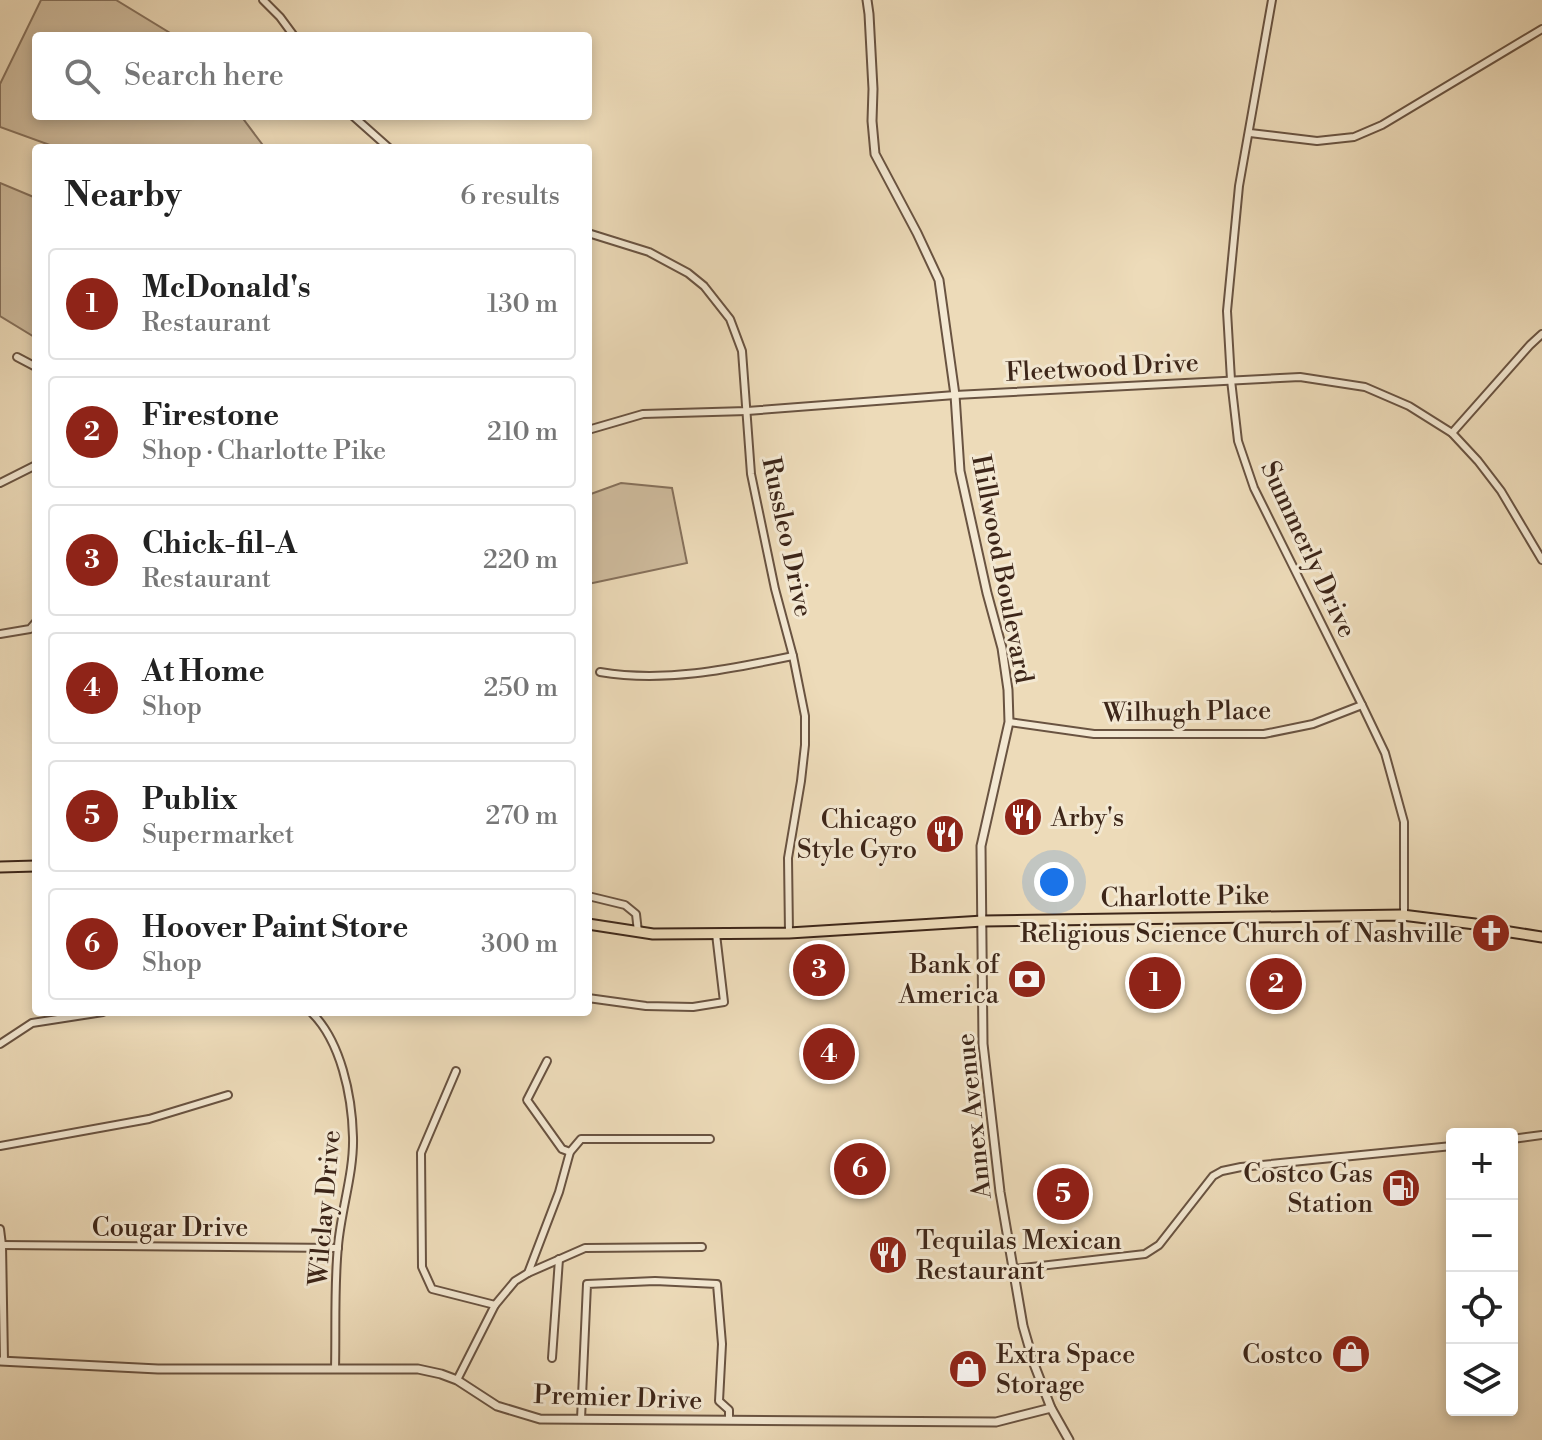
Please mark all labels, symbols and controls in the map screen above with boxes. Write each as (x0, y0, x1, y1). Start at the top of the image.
search box (32, 32, 592, 120)
icon: search (60, 54, 104, 98)
text: Search here (124, 57, 284, 95)
text: Nearby (64, 175, 182, 217)
text: 6 results (460, 180, 560, 212)
text: McDonald's (142, 269, 311, 307)
text: 1 (86, 288, 98, 320)
text: 130 m (487, 288, 558, 320)
text: Restaurant (142, 307, 271, 339)
street label: Fleetwood Drive (1005, 347, 1199, 389)
text: Firestone (142, 397, 279, 435)
text: 2 (84, 416, 100, 448)
text: 210 m (487, 416, 558, 448)
text: Shop · Charlotte Pike (142, 435, 386, 467)
street label: Hillwood Boulevard (964, 452, 1040, 686)
street label: Russleo Drive (754, 454, 820, 620)
street label: Summerly Drive (1253, 456, 1363, 643)
text: Chick-fil-A (142, 525, 297, 563)
text: 3 (84, 544, 100, 576)
text: 220 m (483, 544, 558, 576)
text: Restaurant (142, 563, 271, 595)
text: At Home (142, 653, 265, 691)
text: 4 (83, 672, 101, 704)
text: 250 m (483, 672, 558, 704)
text: Shop (142, 691, 202, 723)
street label: Wilhugh Place (1102, 695, 1272, 729)
text: Publix (142, 781, 237, 819)
restaurant icon: Arby's (1002, 796, 1044, 838)
text: 5 (84, 800, 100, 832)
text: 270 m (485, 800, 558, 832)
place label: Arby's (1050, 802, 1124, 834)
place label: Chicago Style Gyro (797, 804, 917, 866)
restaurant icon: Chicago Style Gyro (924, 813, 966, 855)
text: Supermarket (142, 819, 294, 851)
your location (1034, 862, 1074, 902)
street label: Charlotte Pike (1100, 880, 1270, 914)
text: Hoover Paint Store (142, 909, 408, 947)
church icon: Religious Science Church of Nashville (1470, 912, 1512, 954)
place label: Religious Science Church of Nashville (1020, 918, 1463, 950)
text: 6 (84, 928, 100, 960)
text: 300 m (481, 928, 558, 960)
pin: 3 (793, 940, 845, 1000)
text: Shop (142, 947, 202, 979)
place label: Bank of America (898, 949, 1001, 1011)
pin: 1 (1129, 953, 1181, 1013)
pin: 2 (1250, 954, 1302, 1014)
bank icon: Bank of America (1006, 958, 1048, 1000)
pin: 4 (803, 1024, 855, 1084)
street label: Annex Avenue (949, 1032, 999, 1201)
map controls (1446, 1128, 1518, 1416)
button: + (1446, 1128, 1518, 1200)
street label: Wilclay Drive (302, 1129, 348, 1289)
pin: 6 (834, 1139, 886, 1199)
place label: Costco Gas Station (1243, 1158, 1373, 1220)
pin: 5 (1037, 1164, 1089, 1224)
fuel station icon: Costco Gas Station (1380, 1167, 1422, 1209)
button: − (1446, 1200, 1518, 1272)
street label: Cougar Drive (92, 1212, 248, 1244)
place label: Tequilas Mexican Restaurant (916, 1225, 1122, 1287)
restaurant icon: Tequilas Mexican Restaurant (867, 1234, 909, 1276)
button: locate (1446, 1272, 1518, 1344)
shop icon: Costco (1330, 1333, 1372, 1375)
place label: Extra Space Storage (996, 1339, 1135, 1401)
place label: Costco (1242, 1339, 1323, 1371)
button: layers (1446, 1344, 1518, 1416)
shop icon: Extra Space Storage (947, 1348, 989, 1390)
street label: Premier Drive (533, 1379, 703, 1417)

